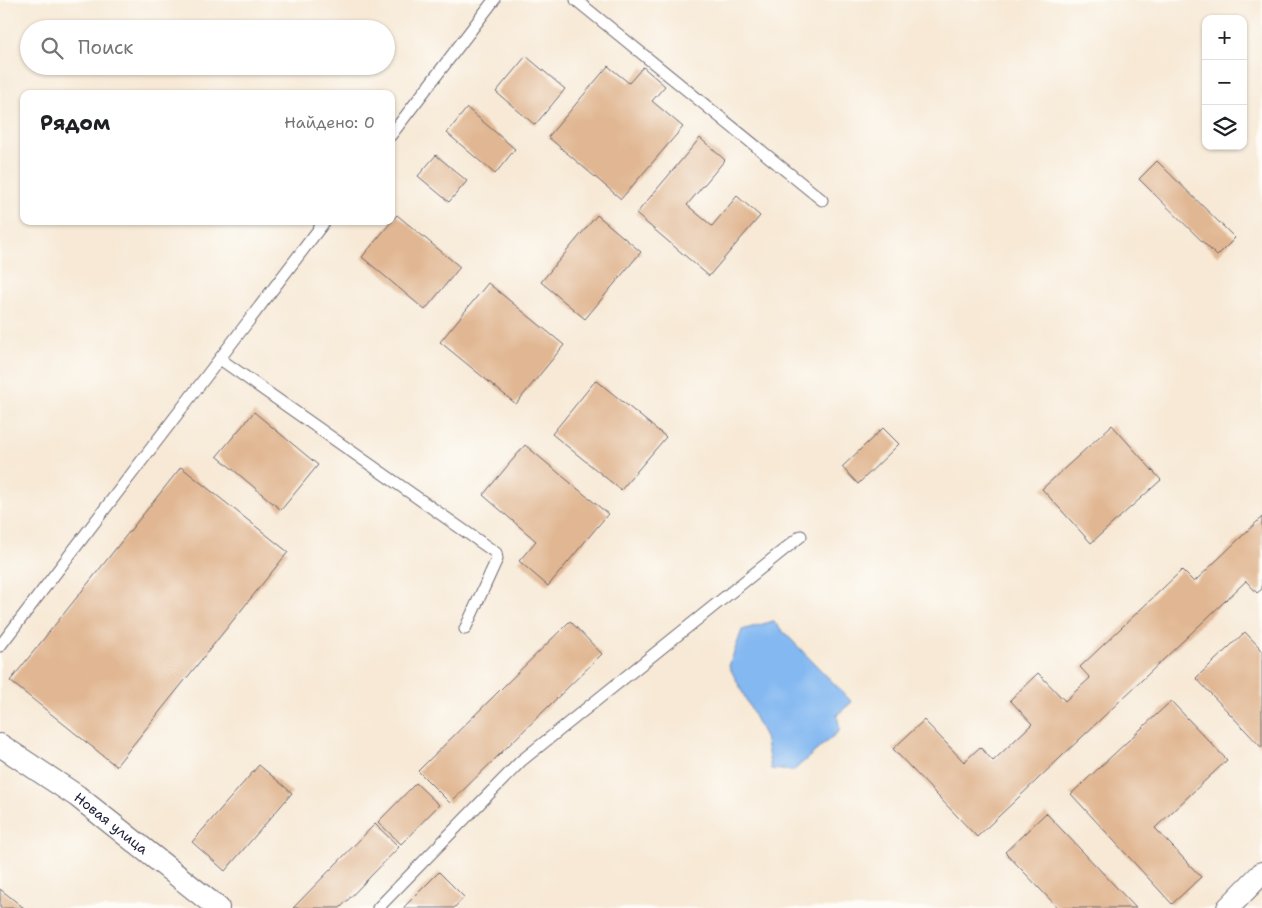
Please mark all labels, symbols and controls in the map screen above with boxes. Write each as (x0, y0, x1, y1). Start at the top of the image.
map controls (1202, 15, 1247, 150)
button: + (1202, 15, 1247, 60)
search box (20, 20, 395, 75)
icon: search (38, 34, 66, 62)
text: Поиск (78, 35, 133, 60)
button: − (1202, 60, 1247, 105)
button: layers (1202, 105, 1247, 150)
text: Рядом (40, 109, 110, 137)
text: Найдено: 0 (284, 112, 375, 133)
street label: Новая улица (71, 788, 152, 858)

